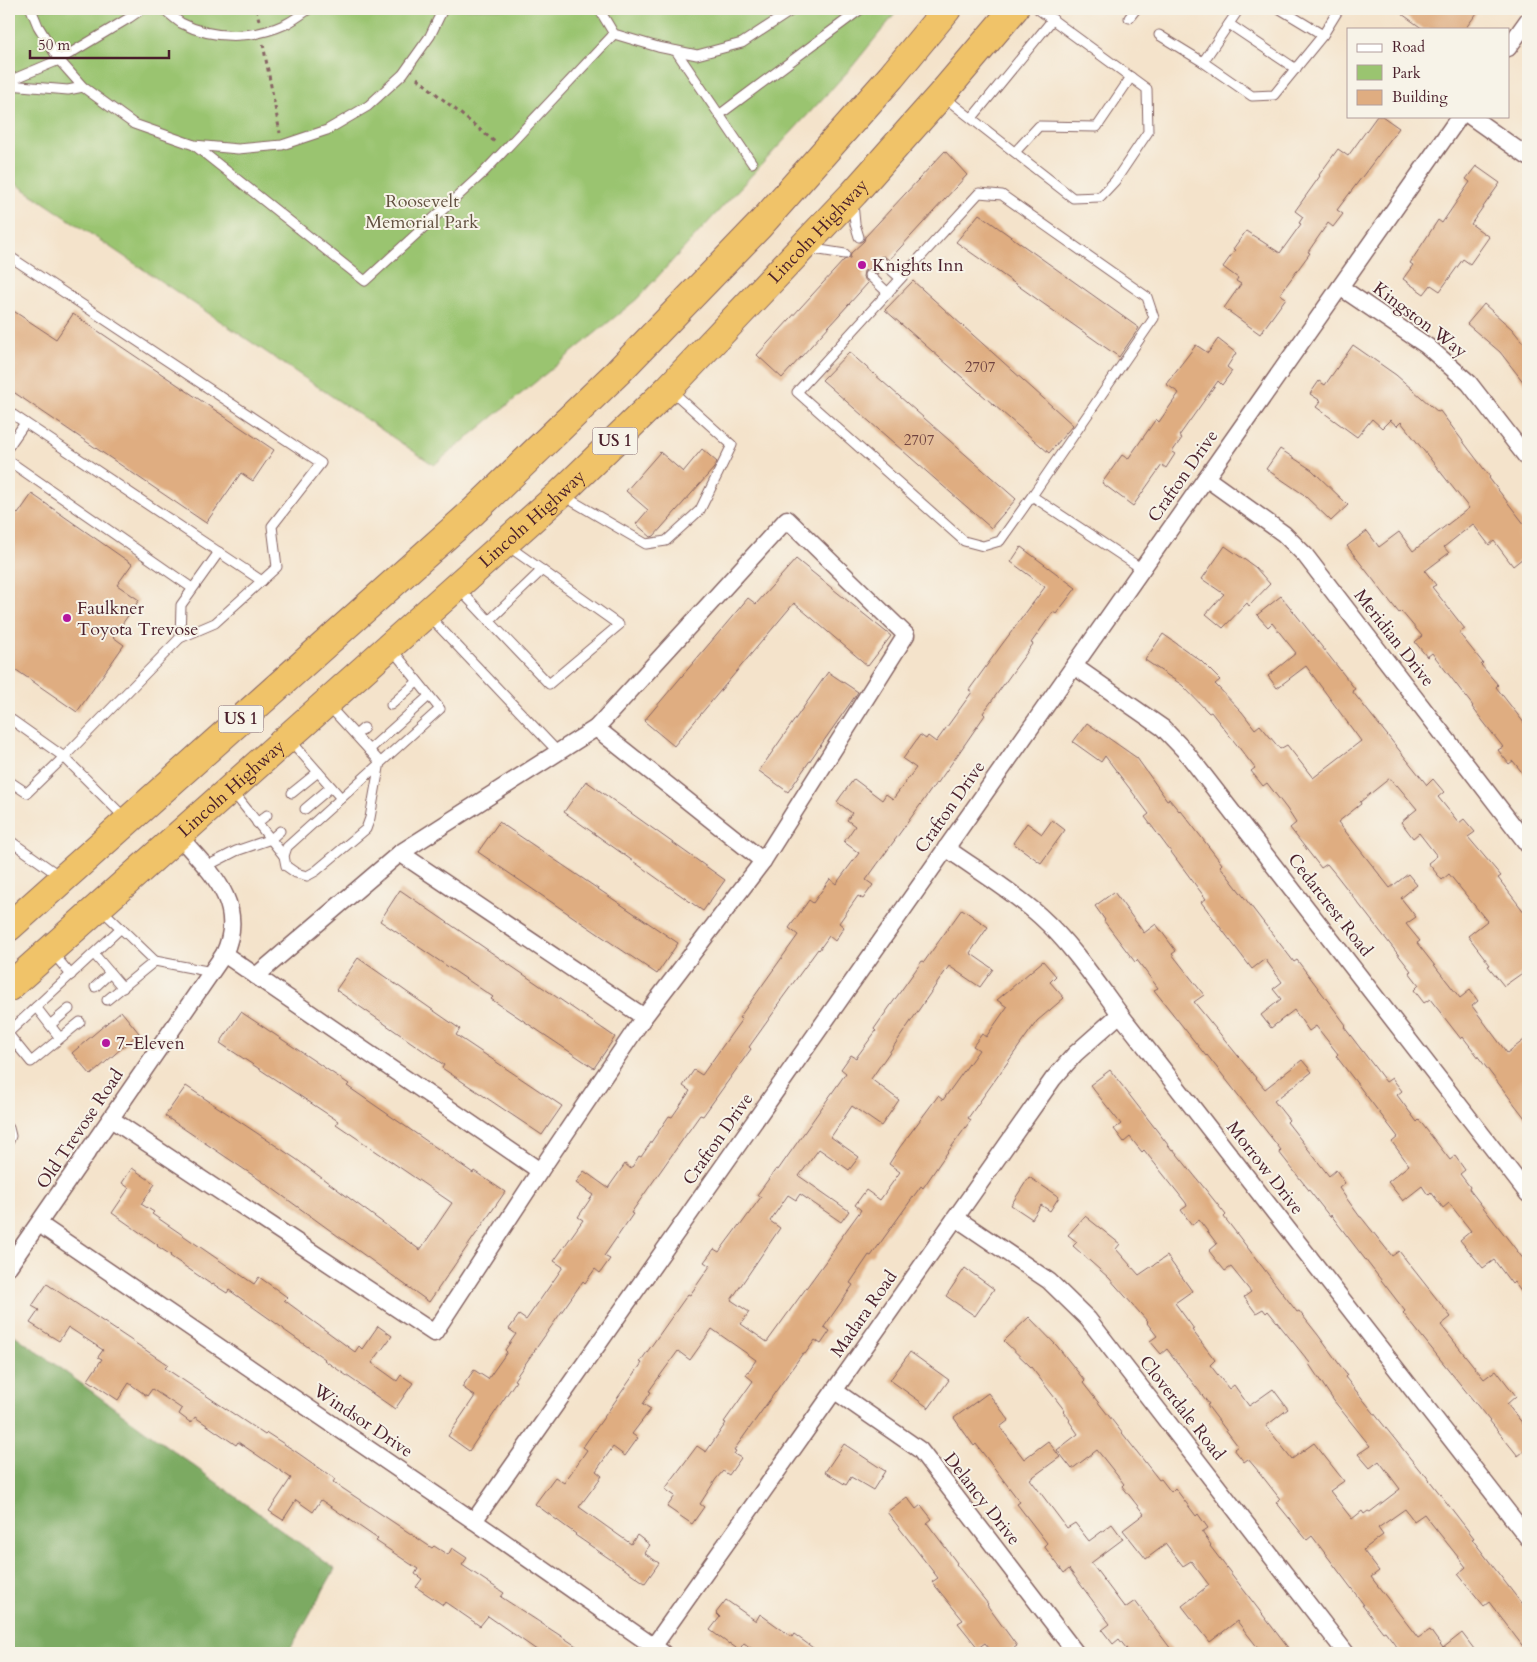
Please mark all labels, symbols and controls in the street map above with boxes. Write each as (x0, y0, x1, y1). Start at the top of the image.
scale bar (30, 28, 169, 60)
legend (1347, 28, 1510, 118)
text: 50 m (38, 35, 70, 55)
text: Road (1392, 37, 1425, 57)
text: Park (1392, 63, 1421, 83)
text: Building (1392, 87, 1448, 107)
street label: Lincoln Highway (762, 173, 874, 289)
park label: Roosevelt Memorial Park (365, 189, 479, 235)
place label: Knights Inn (872, 253, 965, 278)
marker: Knights Inn (856, 259, 868, 271)
street label: Kingston Way (1368, 276, 1473, 364)
house number: 2707 (965, 357, 996, 377)
street label: Crafton Drive (1142, 425, 1224, 527)
road number: US 1 (592, 428, 638, 454)
house number: 2707 (904, 430, 935, 450)
street label: Lincoln Highway (473, 463, 591, 573)
street label: Meridian Drive (1348, 584, 1440, 692)
place label: Faulkner Toyota Trevose (77, 596, 198, 642)
marker: Faulkner Toyota Trevose (61, 612, 73, 624)
road number: US 1 (218, 706, 264, 732)
street label: Lincoln Highway (172, 733, 290, 843)
street label: Crafton Drive (909, 756, 991, 858)
street label: Cedarcrest Road (1282, 848, 1379, 962)
place label: 7-Eleven (116, 1031, 185, 1056)
marker: 7-Eleven (100, 1037, 112, 1049)
street label: Old Trevose Road (31, 1064, 130, 1194)
street label: Crafton Drive (677, 1088, 759, 1190)
street label: Morrow Drive (1221, 1116, 1309, 1220)
street label: Madara Road (825, 1265, 903, 1362)
street label: Cloverdale Road (1133, 1350, 1231, 1466)
street label: Windsor Drive (307, 1378, 418, 1464)
street label: Delancy Drive (938, 1447, 1026, 1551)

